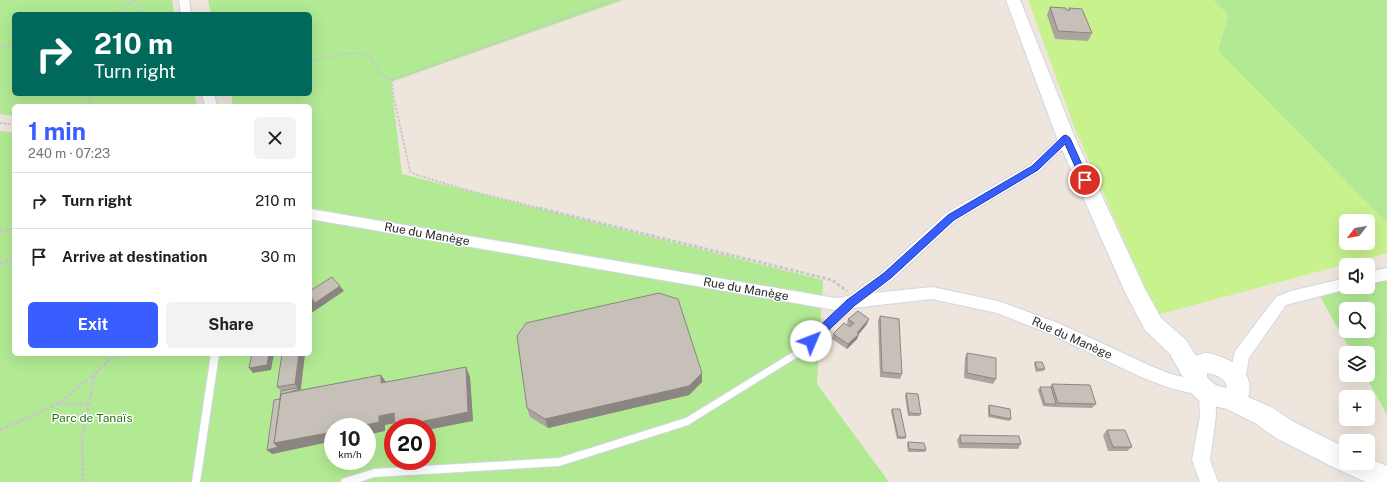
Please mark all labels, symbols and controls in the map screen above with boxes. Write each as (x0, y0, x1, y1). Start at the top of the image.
text: 210 m (94, 27, 173, 60)
icon: right (28, 28, 80, 80)
text: Turn right (94, 61, 176, 82)
text: 1 min (28, 117, 86, 145)
button: close (254, 117, 296, 159)
text: 240 m · 07:23 (28, 146, 110, 161)
pin (1068, 163, 1102, 197)
icon: arrive (1074, 169, 1096, 191)
icon: right (28, 190, 50, 212)
text: Turn right (62, 192, 132, 209)
text: 210 m (255, 192, 296, 209)
north arrow (1339, 214, 1375, 250)
map controls (1339, 214, 1375, 470)
street label: Rue du Manège (383, 220, 471, 248)
icon: arrive (28, 246, 50, 268)
text: Arrive at destination (62, 248, 207, 265)
text: 30 m (261, 248, 296, 265)
button: sound (1339, 258, 1375, 294)
street label: Rue du Manège (702, 275, 790, 303)
button: Exit (28, 302, 158, 348)
button: Share (166, 302, 296, 348)
button: search (1339, 302, 1375, 338)
street label: Rue du Manège (1030, 314, 1115, 362)
position arrow (790, 320, 832, 362)
button: layers (1339, 346, 1375, 382)
button: + (1339, 390, 1375, 426)
park label: Parc de Tanaïs (51, 411, 133, 425)
speed limit sign: 20 (384, 418, 436, 470)
text: 10 (339, 427, 361, 451)
button: − (1339, 434, 1375, 470)
text: km/h (338, 448, 362, 460)

